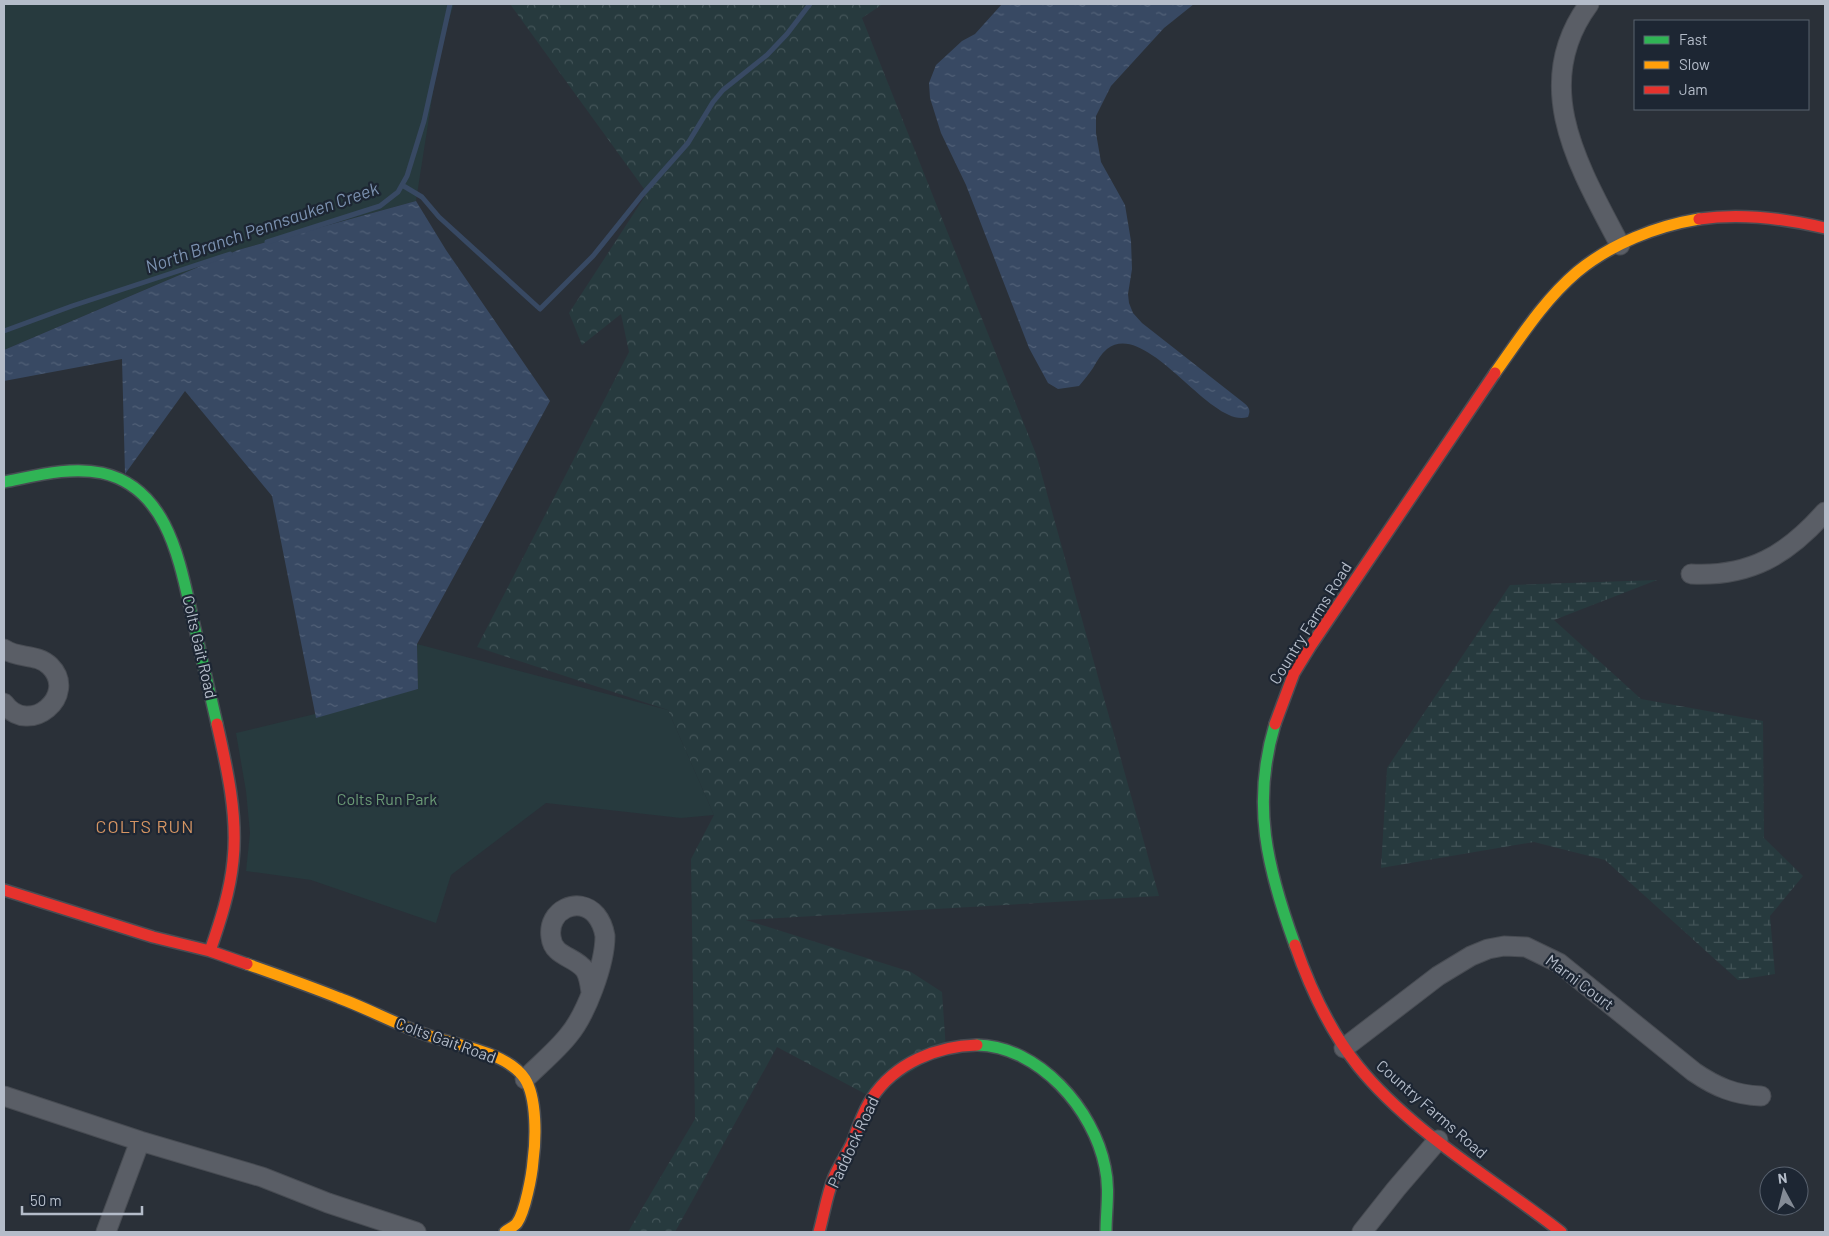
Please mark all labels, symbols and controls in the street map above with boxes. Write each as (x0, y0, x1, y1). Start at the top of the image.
legend (1634, 20, 1809, 110)
text: Fast (1679, 30, 1707, 48)
text: Slow (1679, 55, 1710, 73)
text: Jam (1679, 80, 1708, 98)
water label: North Branch Pennsauken Creek (142, 177, 381, 277)
street label: Country Farms Road (1264, 558, 1355, 687)
street label: Colts Gait Road (179, 594, 222, 700)
park label: Colts Run Park (337, 789, 437, 808)
district label: COLTS RUN (96, 815, 194, 837)
street label: Marni Court (1543, 950, 1618, 1013)
street label: Colts Gait Road (394, 1013, 499, 1066)
street label: Country Farms Road (1373, 1055, 1492, 1162)
street label: Paddock Road (823, 1093, 882, 1191)
north arrow (1759, 1166, 1809, 1216)
text: N (1777, 1169, 1788, 1187)
scale bar (22, 1184, 142, 1216)
text: 50 m (30, 1191, 62, 1209)

